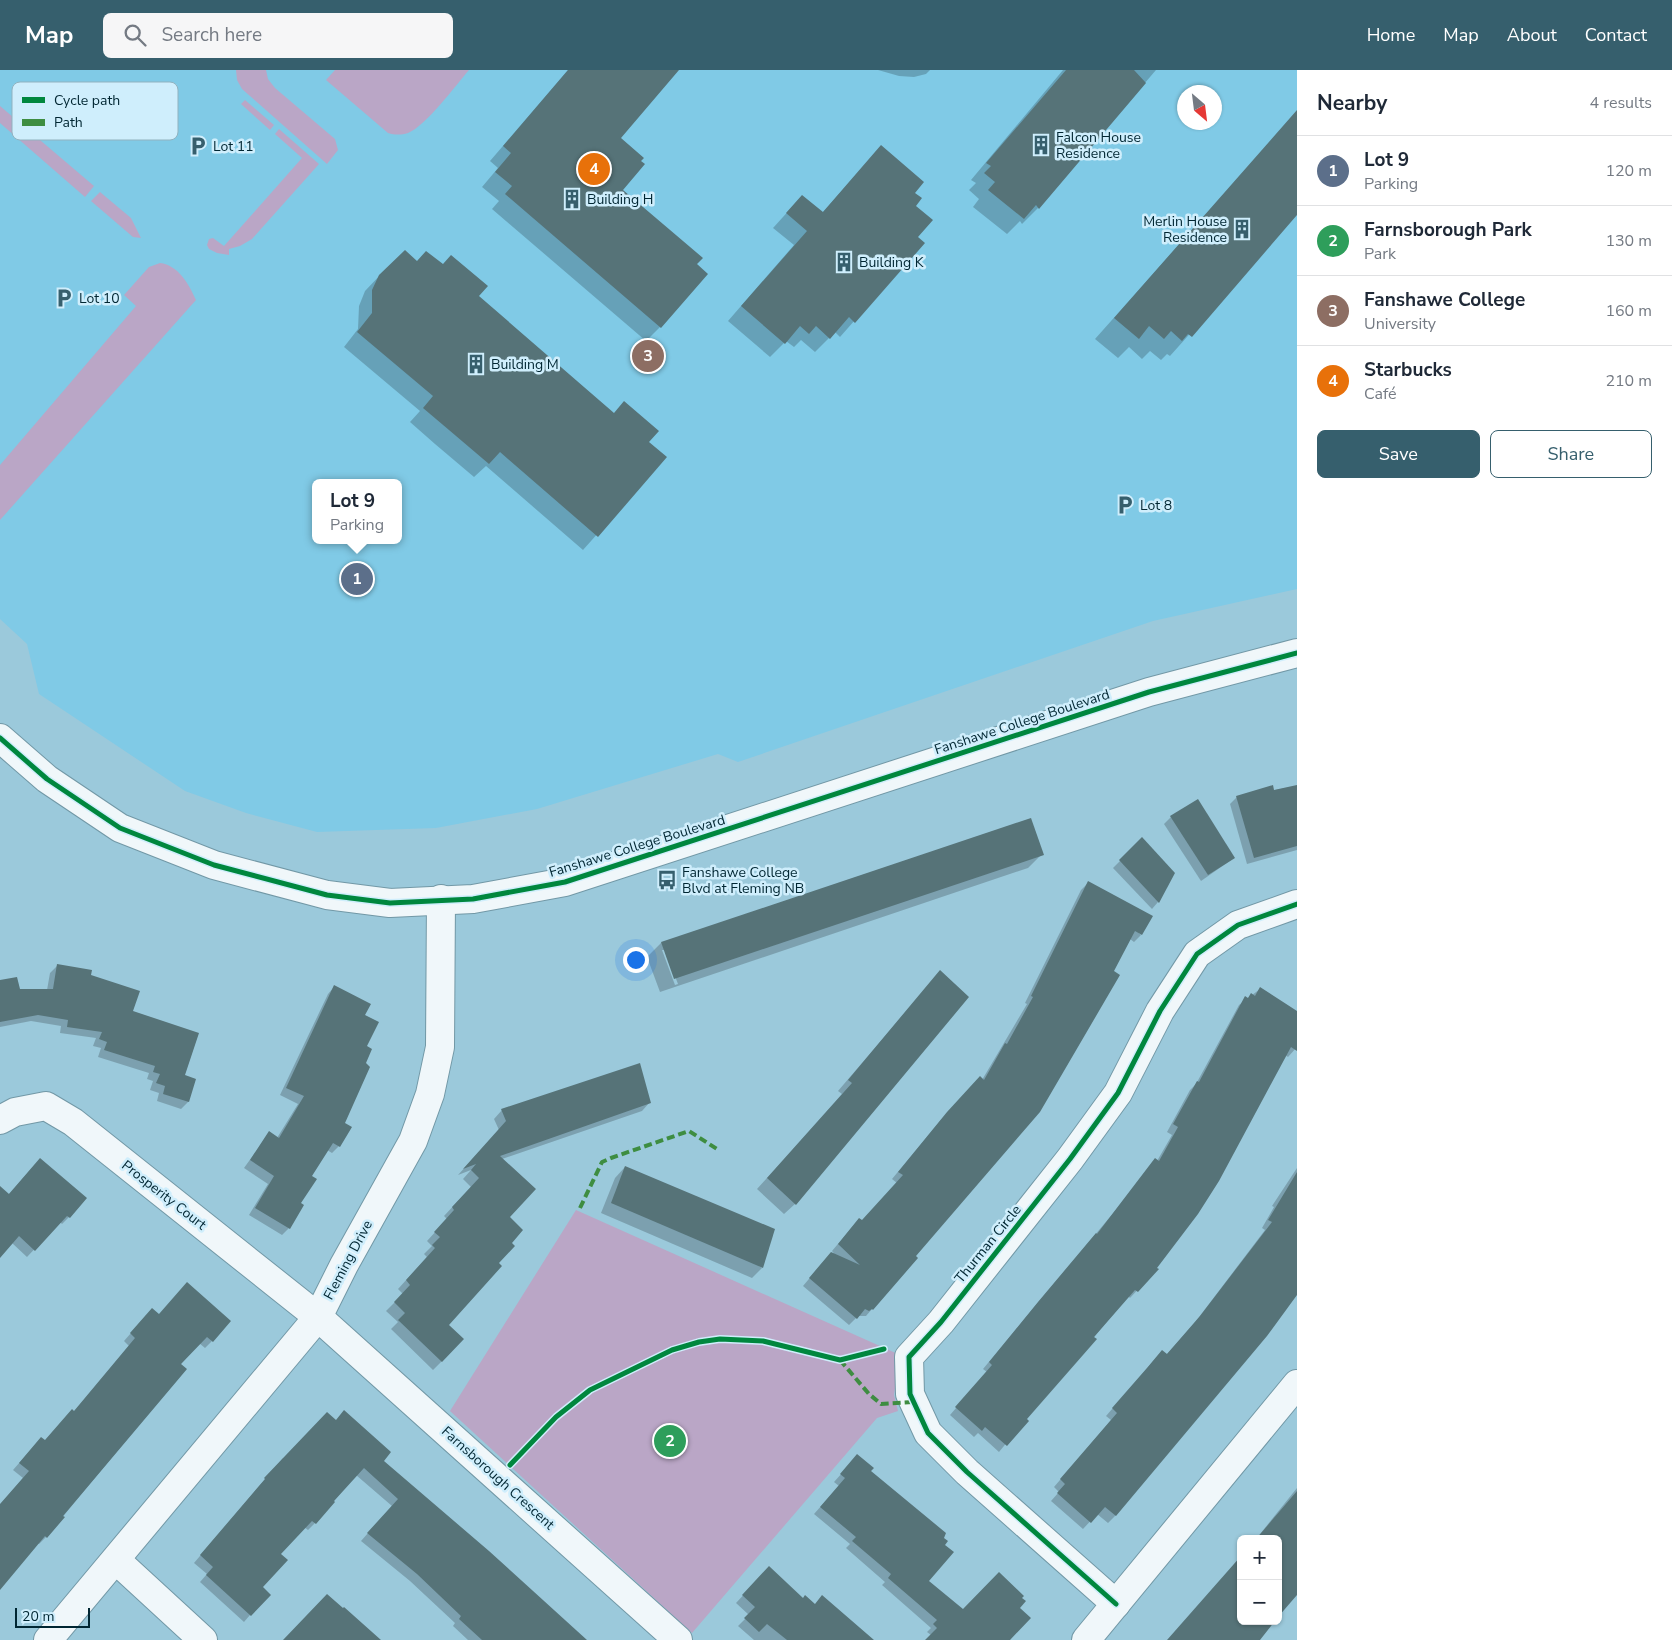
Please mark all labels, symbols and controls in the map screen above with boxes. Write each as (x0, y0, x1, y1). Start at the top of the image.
search box (103, 13, 453, 58)
text: Map (25, 19, 73, 51)
icon: search (121, 21, 149, 49)
text: Search here (161, 22, 262, 48)
text: Home (1367, 23, 1415, 47)
text: Map (1443, 23, 1479, 47)
text: About (1507, 23, 1557, 47)
text: Contact (1585, 23, 1647, 47)
legend (12, 82, 178, 140)
north arrow (1177, 85, 1222, 130)
text: Nearby (1317, 89, 1387, 117)
text: Cycle path (54, 91, 120, 110)
text: 4 results (1590, 92, 1652, 114)
text: Path (54, 113, 83, 132)
place label: Falcon House Residence (1056, 128, 1141, 163)
building icon: Falcon House Residence (1030, 134, 1052, 156)
parking icon: Lot 11 (187, 135, 209, 157)
place label: Lot 11 (213, 137, 254, 156)
text: Lot 9 (1364, 147, 1409, 173)
pin: 4 (578, 150, 610, 188)
text: 1 (1328, 160, 1338, 182)
text: 120 m (1605, 160, 1652, 182)
text: Parking (1364, 173, 1418, 195)
building icon: Building H (561, 188, 583, 210)
place label: Building H (587, 190, 653, 209)
place label: Merlin House Residence (1143, 212, 1227, 247)
text: Farnsborough Park (1364, 217, 1532, 243)
building icon: Merlin House Residence (1231, 218, 1253, 240)
text: 2 (1328, 230, 1338, 252)
text: 130 m (1605, 230, 1652, 252)
text: Park (1364, 243, 1396, 265)
building icon: Building K (833, 251, 855, 273)
place label: Building K (859, 253, 924, 272)
parking icon: Lot 10 (53, 287, 75, 309)
text: Fanshawe College (1364, 287, 1525, 313)
place label: Lot 10 (79, 289, 120, 308)
text: 3 (1328, 300, 1338, 322)
text: 160 m (1605, 300, 1652, 322)
text: University (1364, 313, 1436, 335)
pin: 3 (632, 337, 664, 375)
building icon: Building M (465, 353, 487, 375)
place label: Building M (491, 355, 559, 374)
text: Starbucks (1364, 357, 1452, 383)
text: 4 (1328, 370, 1338, 392)
text: 210 m (1605, 370, 1652, 392)
text: Café (1364, 383, 1397, 405)
button: Save (1317, 430, 1480, 478)
button: Share (1490, 430, 1652, 478)
popup (312, 479, 402, 544)
text: Lot 9 (330, 488, 375, 514)
parking icon: Lot 8 (1114, 494, 1136, 516)
place label: Lot 8 (1140, 496, 1172, 515)
text: Parking (330, 514, 384, 536)
pin: 1 (341, 560, 373, 598)
street label: Fanshawe College Boulevard (932, 685, 1112, 759)
street label: Fanshawe College Boulevard (547, 810, 727, 882)
place label: Fanshawe College Blvd at Fleming NB (682, 863, 804, 898)
bus stop icon: Fanshawe College Blvd at Fleming NB (656, 869, 678, 891)
your location (623, 947, 649, 973)
street label: Prosperity Court (118, 1156, 210, 1234)
street label: Thurman Circle (950, 1201, 1026, 1287)
street label: Fleming Drive (319, 1217, 377, 1303)
street label: Farnsborough Crescent (437, 1422, 559, 1534)
pin: 2 (654, 1422, 686, 1460)
map controls (1237, 1535, 1282, 1625)
button: + (1237, 1535, 1282, 1580)
button: − (1237, 1580, 1282, 1625)
scale bar (15, 1605, 90, 1628)
text: 20 m (22, 1607, 54, 1626)

